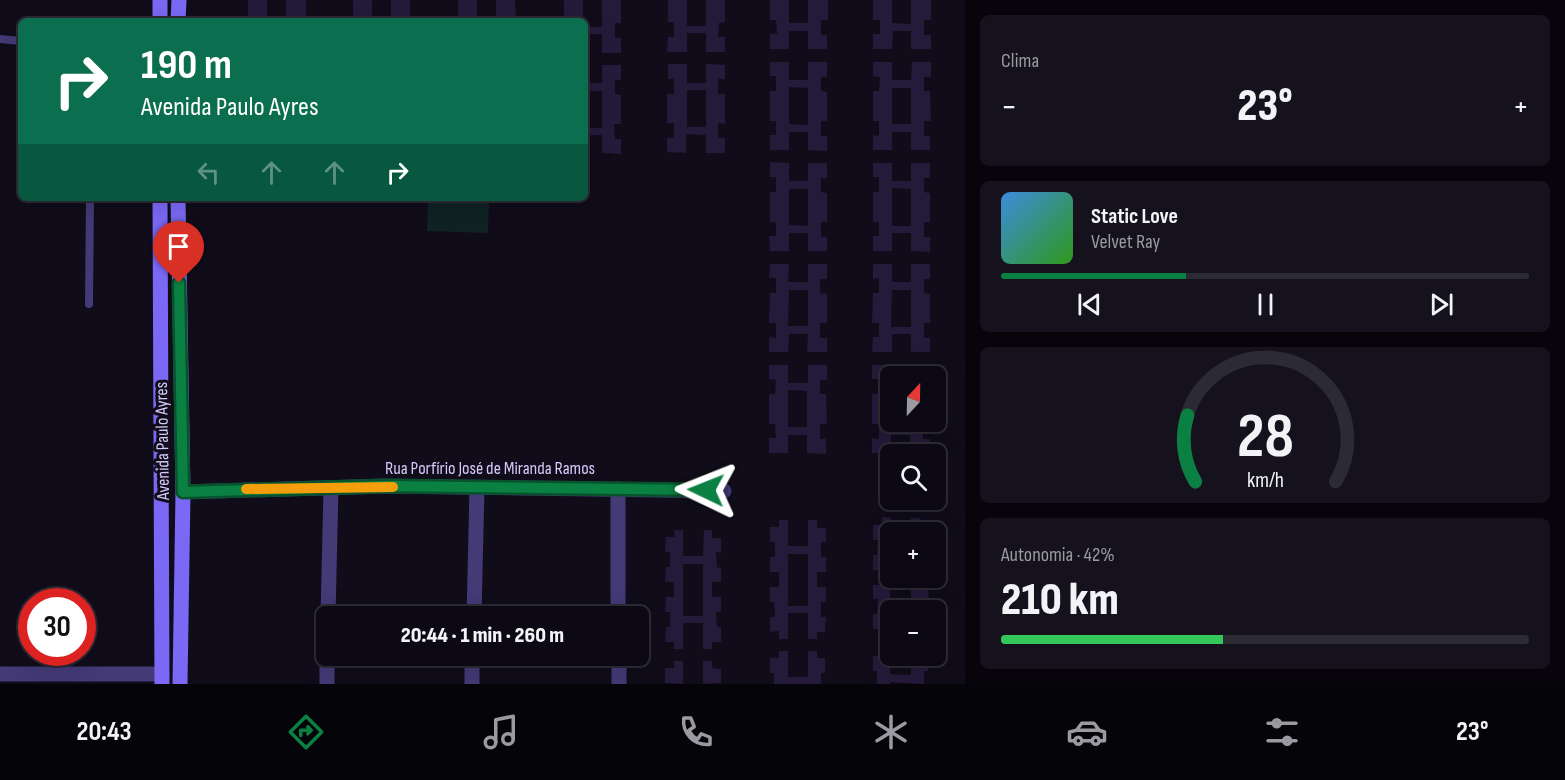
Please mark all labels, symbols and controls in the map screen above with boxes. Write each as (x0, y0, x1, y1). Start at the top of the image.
text: 190 m (141, 40, 232, 91)
icon: right (42, 42, 120, 120)
text: Clima (1001, 49, 1039, 73)
text: 23° (1237, 79, 1293, 134)
text: − (1001, 87, 1017, 127)
text: + (1513, 87, 1529, 127)
text: Avenida Paulo Ayres (141, 91, 319, 123)
icon: left (192, 156, 225, 189)
icon: ahead (255, 156, 288, 189)
icon: ahead (318, 156, 351, 189)
icon: right (381, 156, 414, 189)
text: Static Love (1091, 203, 1178, 230)
pin (153, 221, 204, 283)
icon: arrive (162, 230, 195, 263)
text: Velvet Ray (1091, 230, 1160, 254)
icon: previous (1073, 288, 1106, 321)
icon: pause (1249, 288, 1282, 321)
icon: next (1425, 288, 1458, 321)
north arrow (880, 366, 946, 432)
map controls (880, 366, 946, 666)
street label: Avenida Paulo Ayres (151, 382, 174, 501)
text: 28 (1237, 400, 1293, 475)
button: search (880, 444, 946, 510)
street label: Rua Porfírio José de Miranda Ramos (385, 458, 595, 479)
position arrow (674, 458, 738, 522)
text: km/h (1246, 468, 1284, 493)
button: + (880, 522, 946, 588)
text: Autonomia · 42% (1001, 543, 1115, 567)
text: 210 km (1001, 573, 1119, 628)
speed limit sign: 30 (18, 588, 96, 666)
button: − (880, 600, 946, 666)
text: 20:44 · 1 min · 260 m (401, 622, 564, 649)
icon: directions (285, 711, 327, 753)
icon: music (480, 711, 522, 753)
icon: phone (675, 711, 717, 753)
icon: climate (870, 711, 912, 753)
icon: car (1066, 711, 1108, 753)
icon: filters (1261, 711, 1303, 753)
text: 20:43 (77, 716, 132, 748)
text: 23° (1456, 716, 1488, 748)

